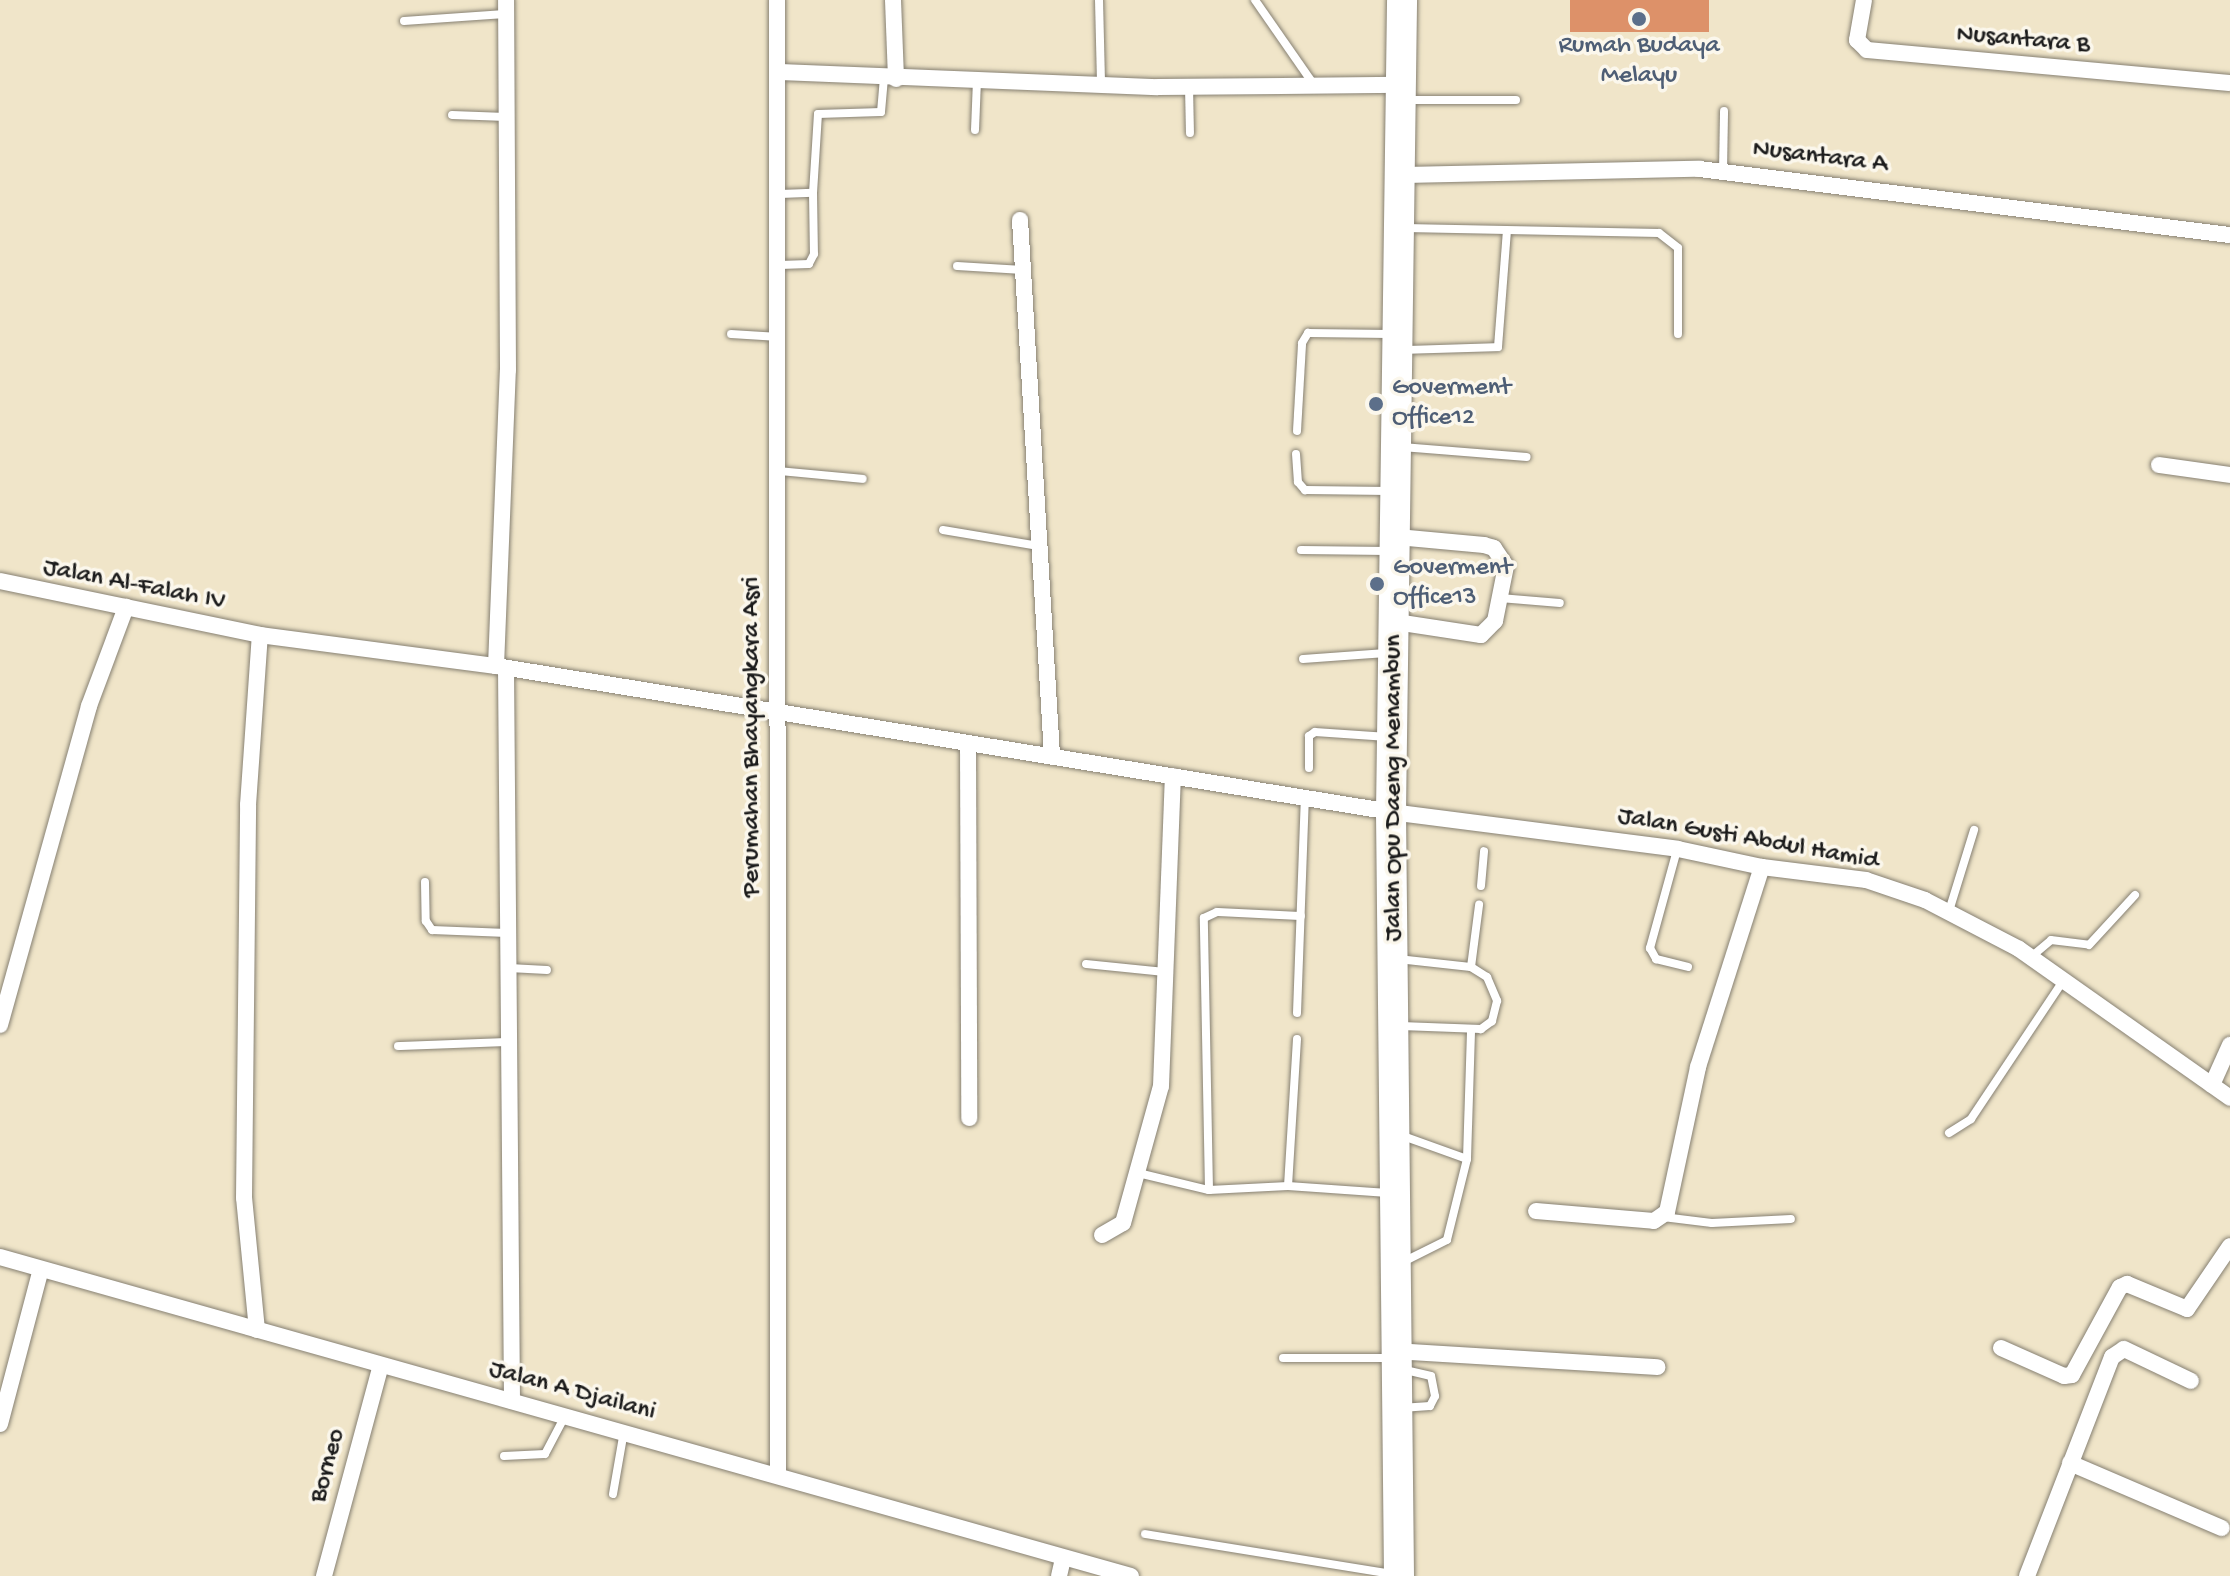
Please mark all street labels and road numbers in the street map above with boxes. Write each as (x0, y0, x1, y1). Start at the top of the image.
street label: Nusantara B (1955, 20, 2091, 62)
street label: Nusantara A (1751, 134, 1889, 182)
street label: Jalan Al-Falah IV (40, 553, 228, 619)
street label: Perumahan Bhayangkara Asri (737, 577, 769, 897)
street label: Jalan Opu Daeng Menambun (1379, 635, 1411, 941)
street label: Jalan Gusti Abdul Hamid (1615, 802, 1881, 878)
street label: Jalan A Djailani (485, 1355, 659, 1429)
street label: Borneo (304, 1426, 354, 1506)

